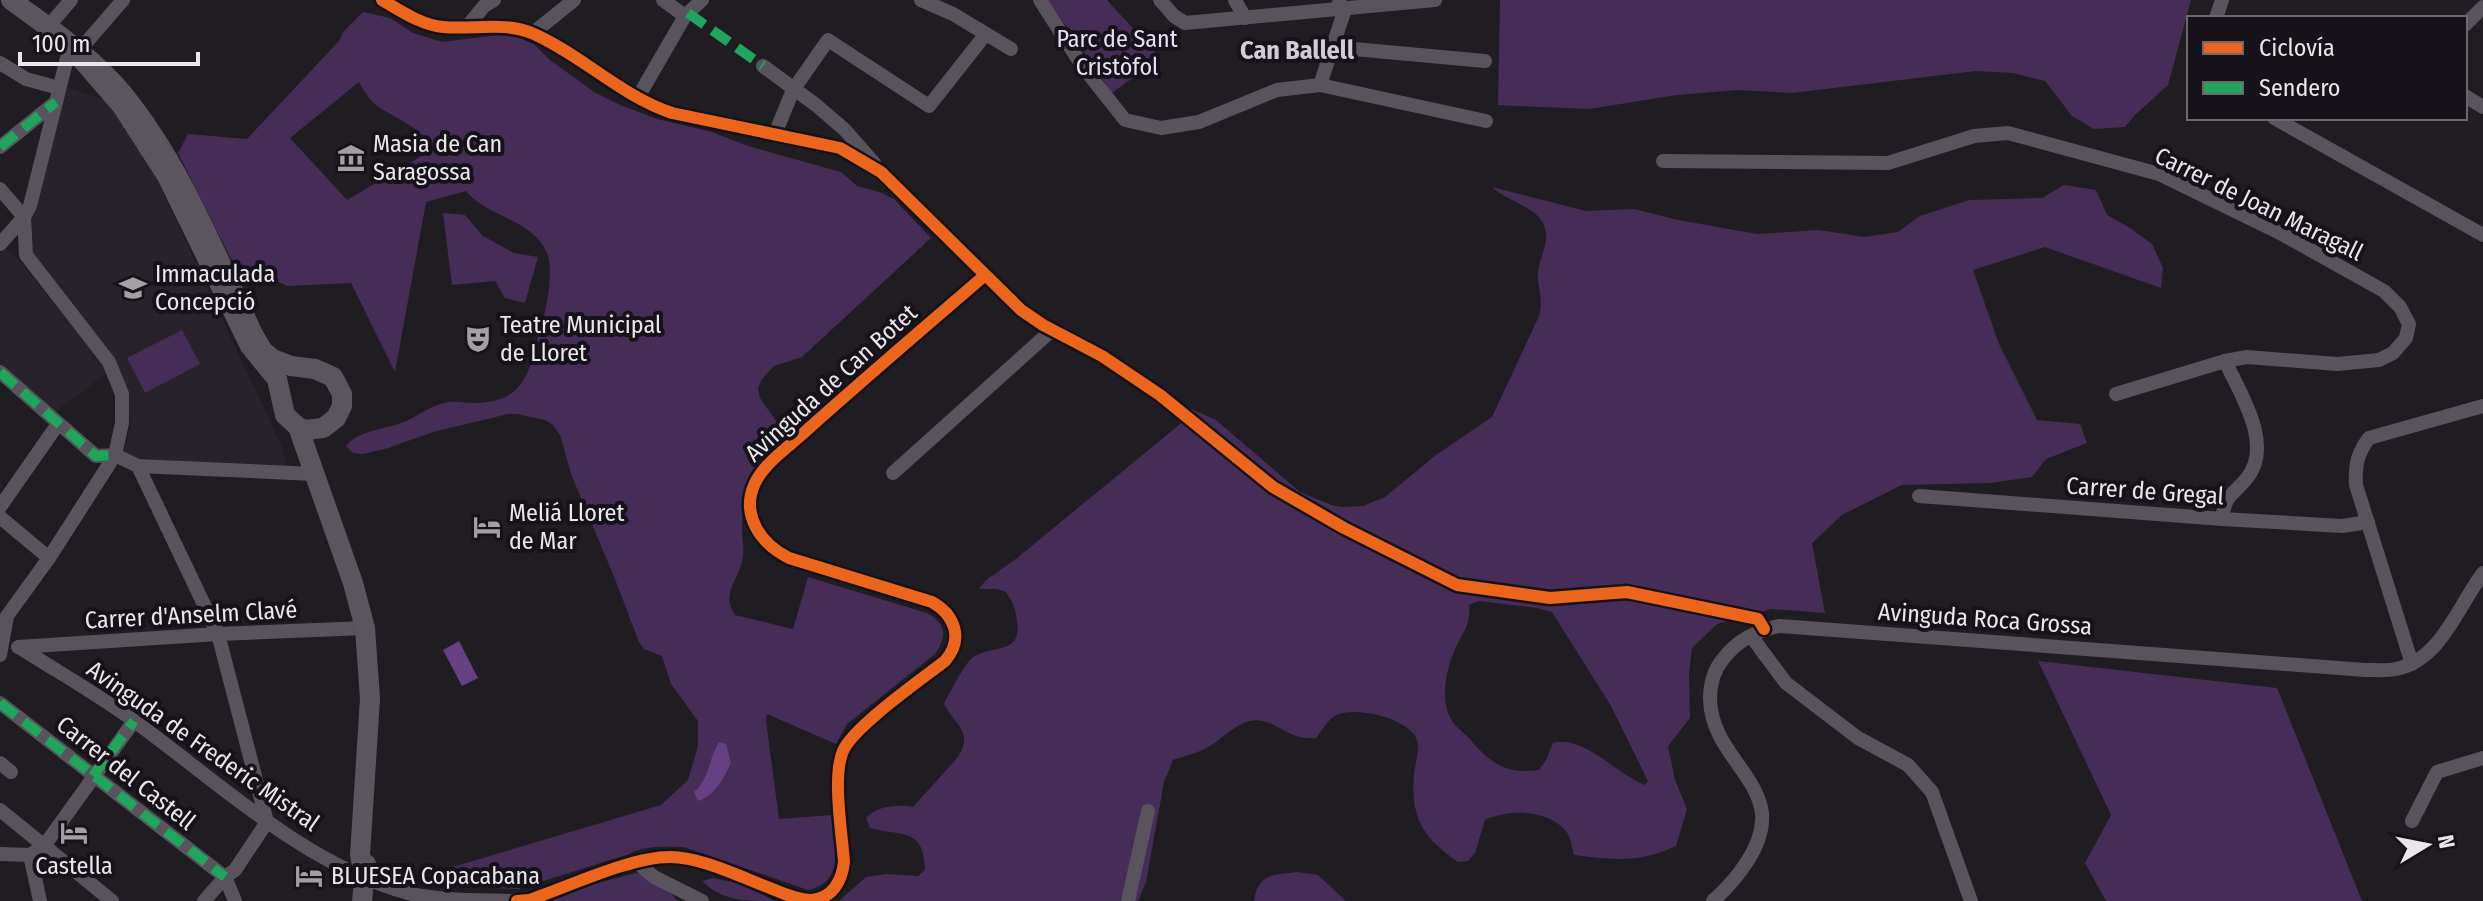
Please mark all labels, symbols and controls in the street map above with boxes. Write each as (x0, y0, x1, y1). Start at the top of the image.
scale bar (20, 16, 198, 66)
legend (2187, 16, 2467, 120)
park label: Parc de Sant Cristòfol (1056, 25, 1178, 81)
text: 100 m (32, 30, 90, 58)
text: Ciclovía (2259, 34, 2335, 62)
district label: Can Ballell (1240, 35, 1355, 66)
text: Sendero (2259, 74, 2340, 102)
place label: Masia de Can Saragossa (373, 130, 502, 186)
street label: Carrer de Joan Maragall (2150, 141, 2368, 267)
museum icon: Masia de Can Saragossa (336, 143, 366, 173)
place label: Immaculada Concepció (155, 260, 275, 316)
school or university icon: Immaculada Concepció (118, 273, 148, 303)
street label: Avinguda de Can Botet (739, 299, 923, 467)
place label: Teatre Municipal de Lloret (500, 311, 661, 367)
theatre icon: Teatre Municipal de Lloret (463, 324, 493, 354)
street label: Carrer de Gregal (2065, 472, 2225, 510)
place label: Meliá Lloret de Mar (509, 499, 624, 555)
hotel icon: Meliá Lloret de Mar (472, 512, 502, 542)
street label: Carrer d'Anselm Clavé (84, 595, 298, 635)
street label: Avinguda Roca Grossa (1877, 598, 2093, 640)
street label: Avinguda de Frederic Mistral (81, 655, 325, 837)
street label: Carrer del Castell (51, 710, 201, 836)
north arrow (2387, 805, 2467, 885)
hotel icon: Castella (59, 818, 89, 848)
text: N (2432, 833, 2461, 850)
place label: Castella (35, 852, 113, 880)
hotel icon: BLUESEA Copacabana (294, 861, 324, 891)
place label: BLUESEA Copacabana (331, 862, 540, 890)

